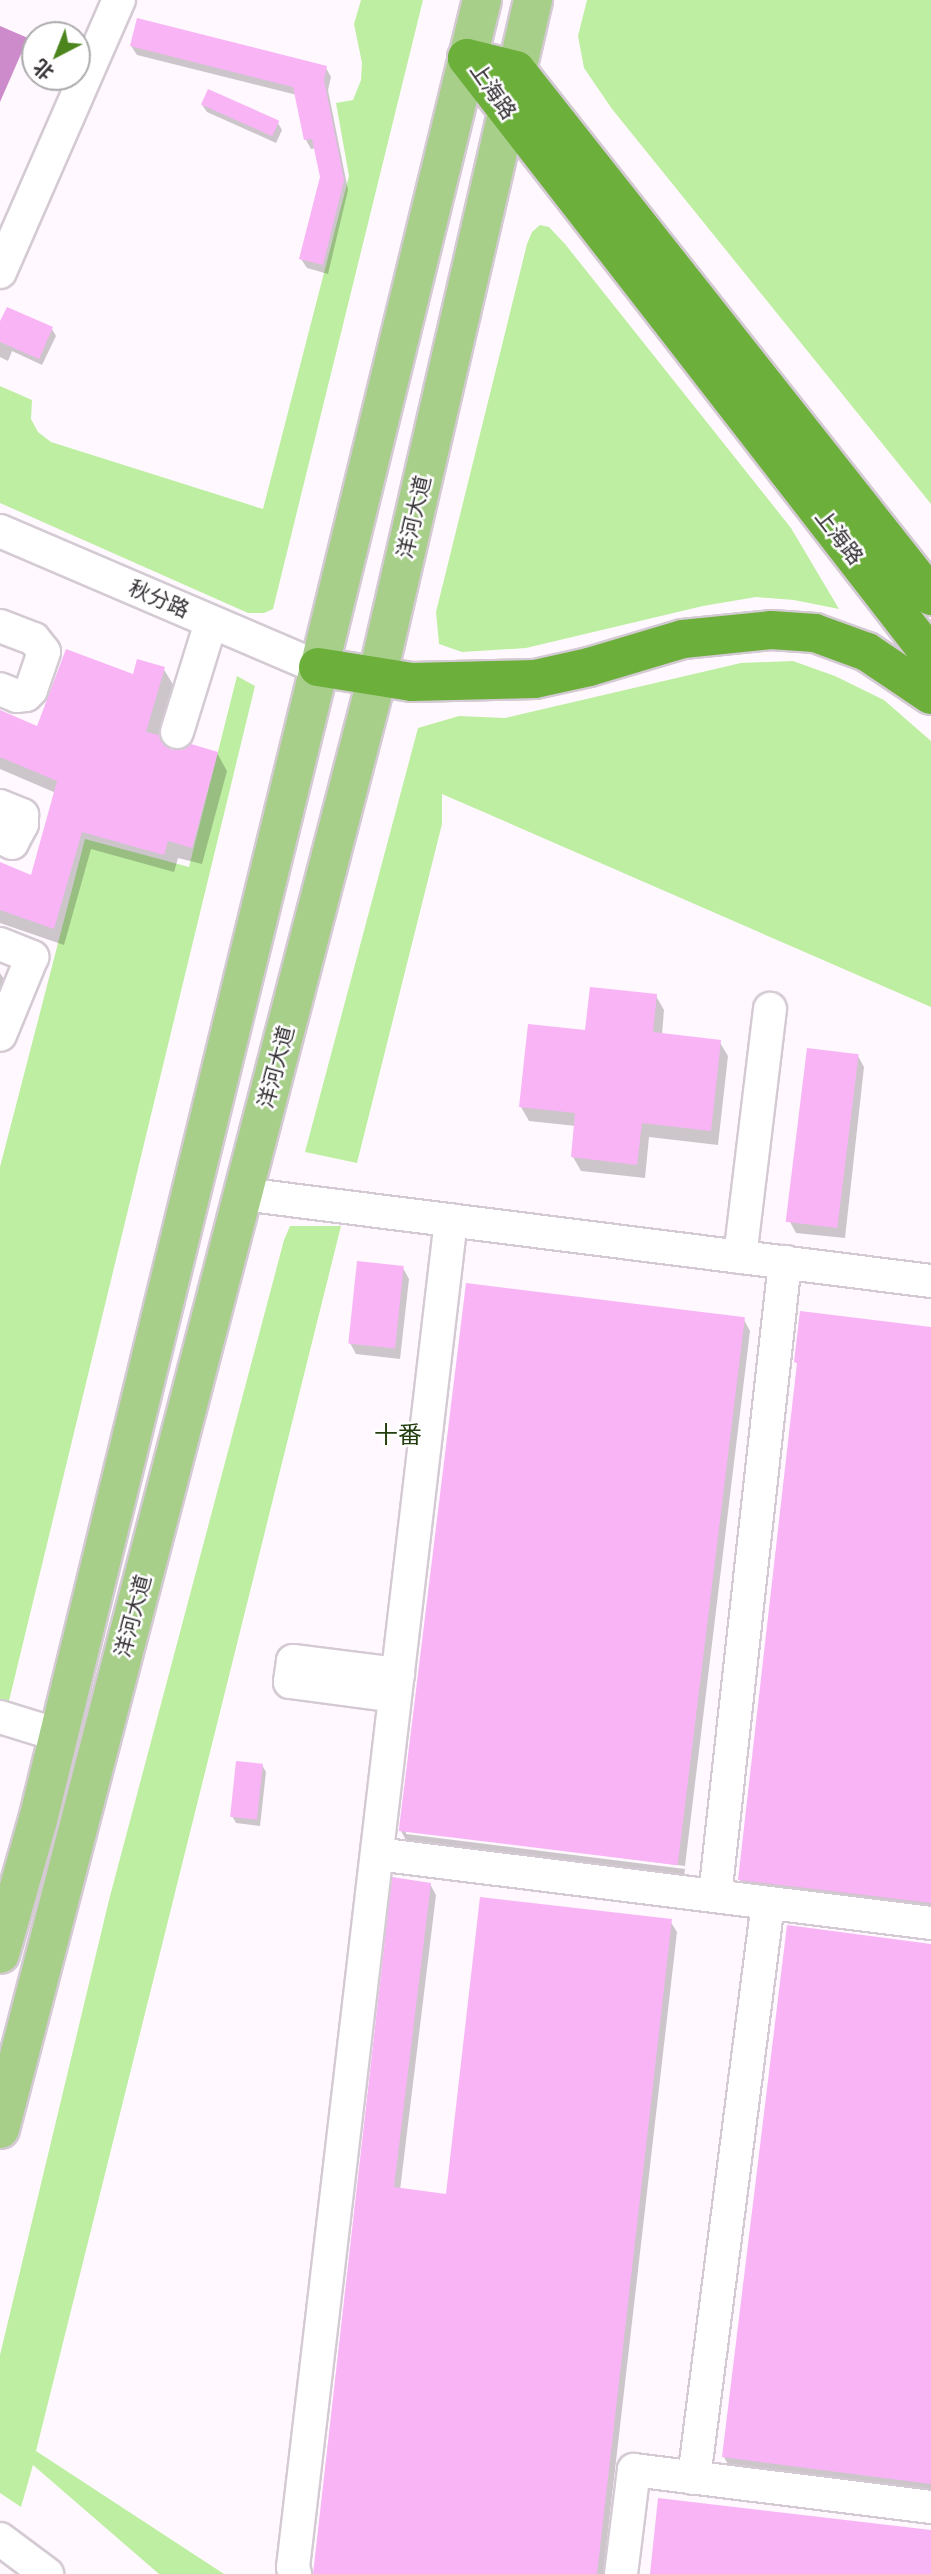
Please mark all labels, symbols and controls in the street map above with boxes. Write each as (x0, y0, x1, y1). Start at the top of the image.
north arrow (21, 21, 91, 91)
text: 北 (29, 56, 58, 85)
street label: 上海路 (465, 58, 521, 124)
street label: 洋河大道 (392, 473, 436, 561)
street label: 上海路 (810, 504, 868, 570)
street label: 秋分路 (125, 575, 193, 623)
street label: 洋河大道 (253, 1023, 299, 1111)
district label: 十番 (374, 1421, 422, 1449)
street label: 洋河大道 (110, 1572, 156, 1660)

